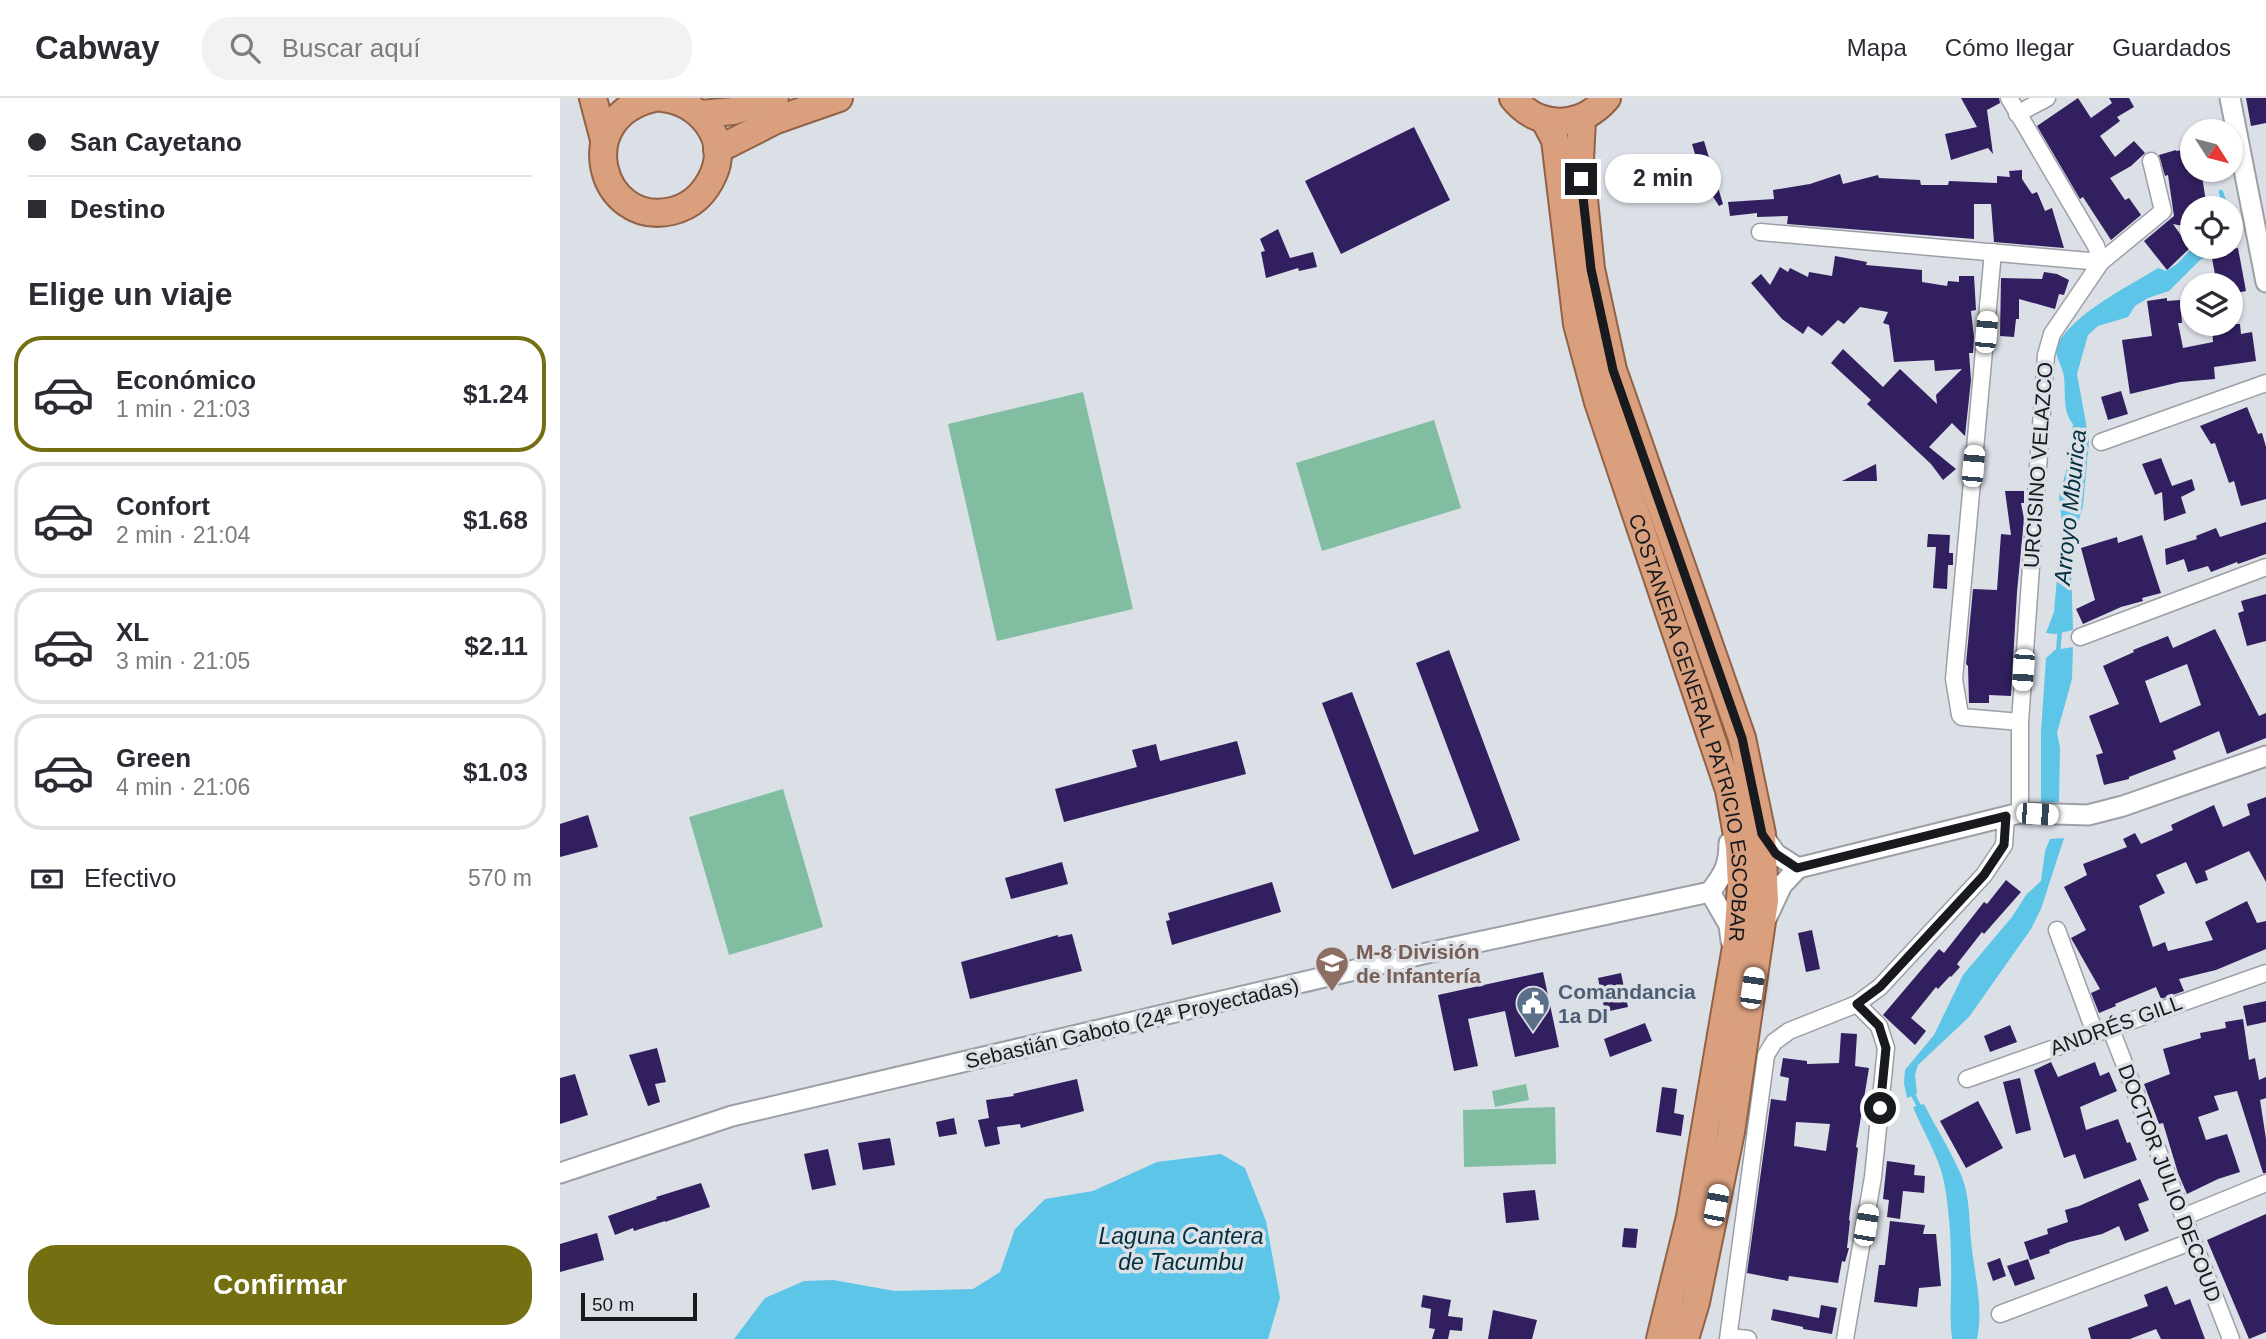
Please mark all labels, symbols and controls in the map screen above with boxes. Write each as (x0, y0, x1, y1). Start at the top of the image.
search box (202, 17, 692, 80)
text: Cabway (35, 29, 160, 66)
icon: search (226, 29, 264, 67)
text: Buscar aquí (282, 33, 420, 63)
text: Mapa (1847, 34, 1907, 61)
text: Cómo llegar (1945, 34, 2074, 61)
text: Guardados (2112, 34, 2231, 61)
north arrow (2180, 119, 2244, 182)
map controls (2180, 119, 2243, 336)
text: San Cayetano (70, 127, 242, 157)
callout: 2 min (1606, 154, 1721, 204)
route end (1565, 163, 1597, 195)
text: 2 min (1633, 165, 1693, 191)
text: Destino (70, 194, 165, 224)
button: locate (2180, 196, 2243, 259)
button: layers (2180, 273, 2243, 336)
text: Elige un viaje (28, 276, 233, 312)
car (1974, 310, 1999, 354)
street label: URCISINO VELAZCO (2019, 361, 2057, 569)
icon: car (32, 363, 95, 426)
text: Económico (116, 365, 256, 395)
text: $1.24 (463, 379, 528, 409)
text: 1 min · 21:03 (116, 396, 250, 422)
water label: Arroyo Mburica (2049, 428, 2091, 588)
car (1961, 444, 1986, 488)
icon: car (32, 489, 95, 552)
text: Confort (116, 491, 210, 521)
text: $1.68 (463, 505, 528, 535)
street label: COSTANERA GENERAL PATRICIO ESCOBAR (1625, 511, 1753, 943)
text: 2 min · 21:04 (116, 522, 250, 548)
icon: car (32, 615, 95, 678)
text: XL (116, 617, 149, 647)
text: $2.11 (464, 631, 528, 661)
text: 3 min · 21:05 (116, 648, 250, 674)
car (2012, 648, 2035, 692)
icon: car (32, 741, 95, 804)
text: Green (116, 743, 191, 773)
text: $1.03 (463, 757, 528, 787)
text: 4 min · 21:06 (116, 774, 250, 800)
car (2016, 802, 2059, 826)
icon: cash (28, 860, 66, 898)
text: Efectivo (84, 863, 177, 893)
text: 570 m (468, 865, 532, 891)
place label: M-8 División de Infantería (1356, 940, 1481, 987)
school or university icon: M-8 División de Infantería (1313, 944, 1351, 993)
car (1739, 966, 1766, 1010)
street label: Sebastián Gaboto (24ª Proyectadas) (963, 973, 1301, 1073)
place label: Comandancia 1a DI (1558, 980, 1696, 1027)
public building icon: Comandancia 1a DI (1514, 984, 1552, 1033)
street label: ANDRÉS GILL (2047, 990, 2185, 1060)
street label: DOCTOR JULIO DECOUD (2114, 1061, 2226, 1305)
route start (1864, 1092, 1896, 1124)
car (1702, 1182, 1731, 1228)
car (1853, 1202, 1880, 1248)
water label: Laguna Cantera de Tacumbu (1099, 1223, 1263, 1275)
button: Confirmar (28, 1245, 532, 1325)
scale bar (581, 1290, 696, 1322)
text: 50 m (592, 1294, 634, 1315)

